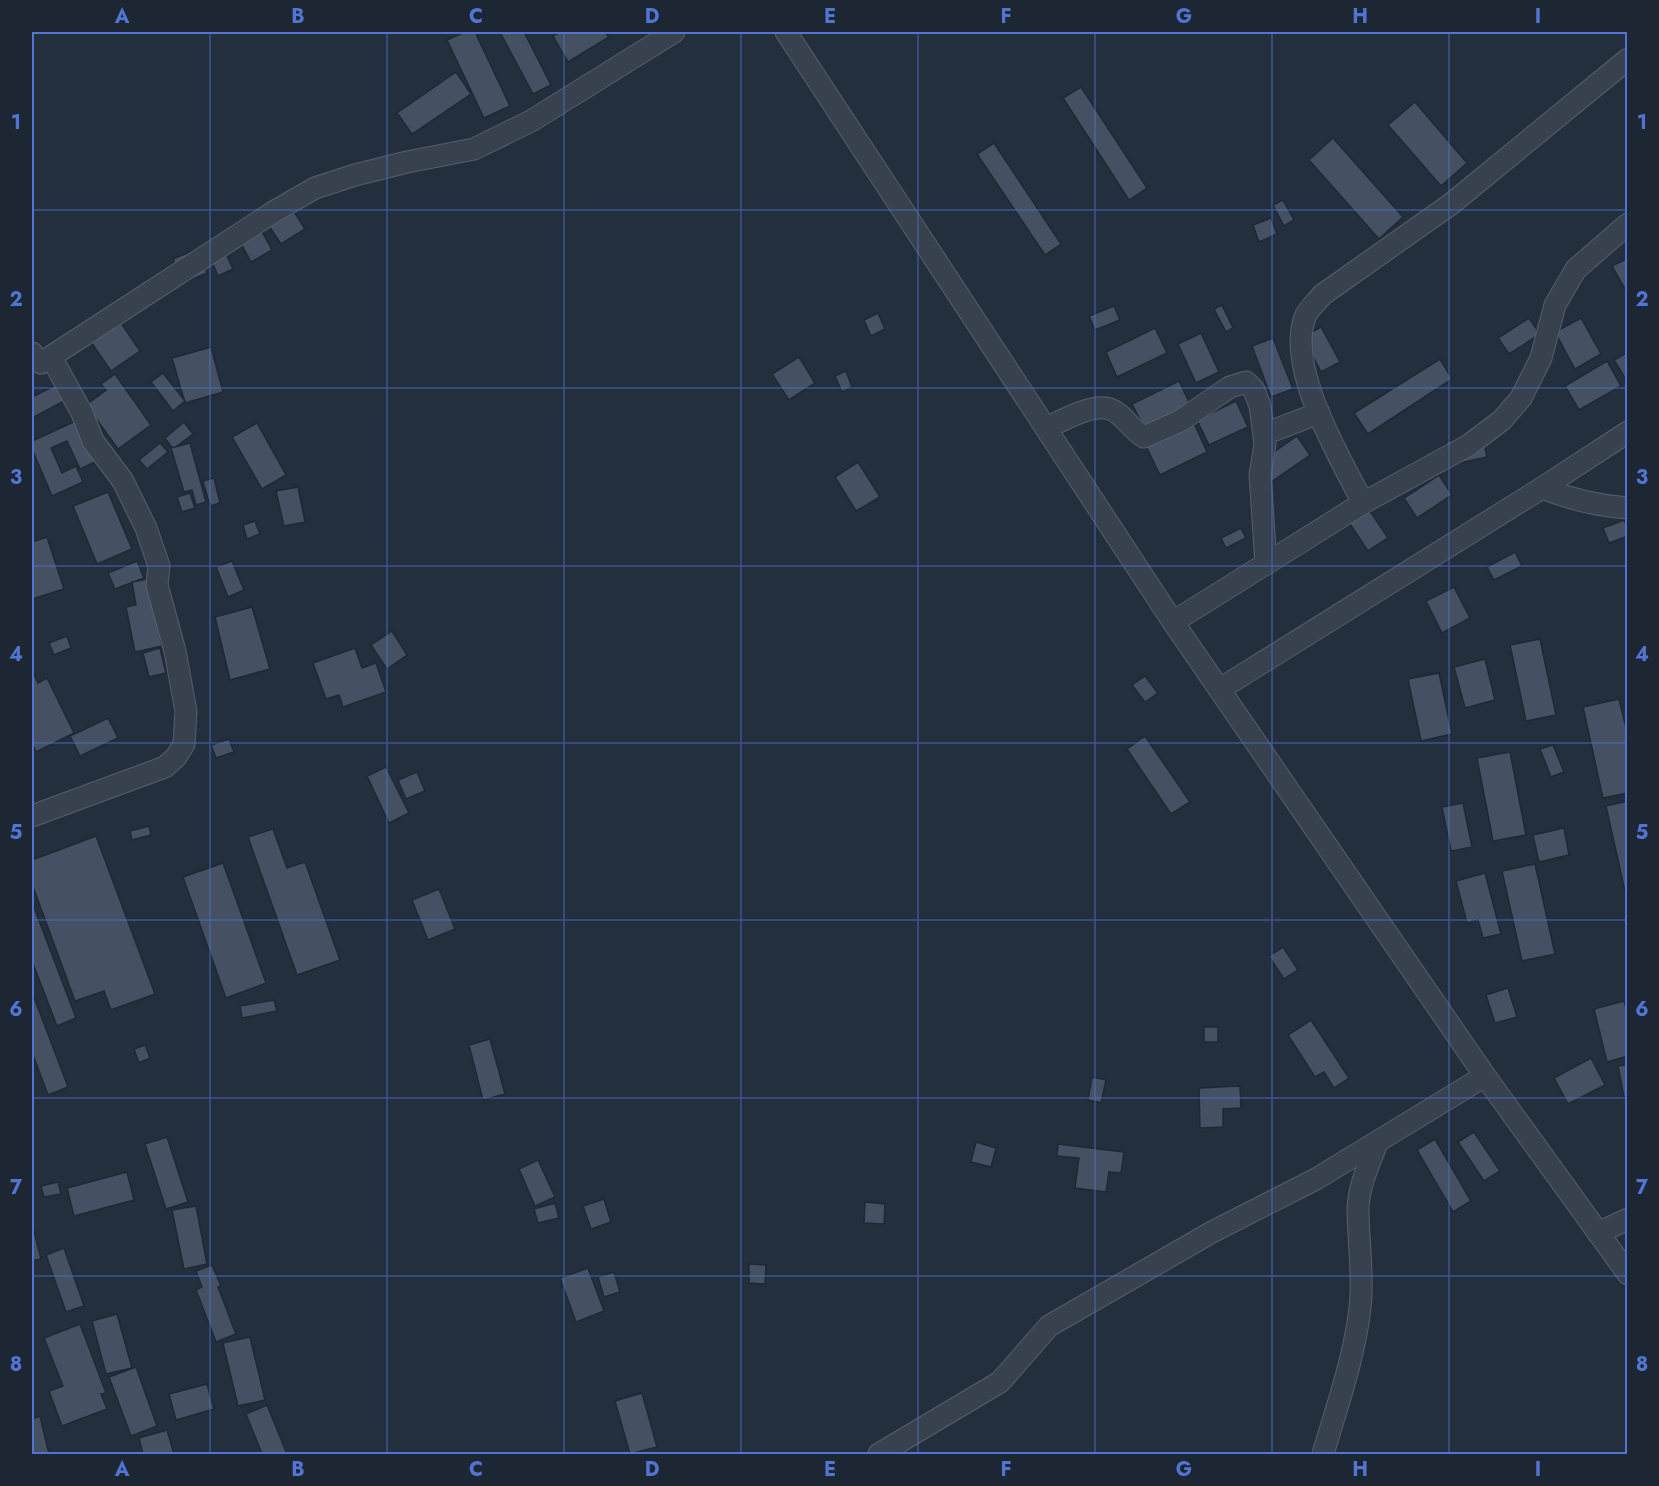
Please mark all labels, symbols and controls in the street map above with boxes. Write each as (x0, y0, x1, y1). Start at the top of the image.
text: A (114, 2, 130, 31)
text: B (291, 2, 305, 31)
text: C (469, 2, 483, 31)
text: D (645, 2, 659, 31)
text: E (824, 2, 836, 31)
text: F (1000, 2, 1012, 31)
text: G (1176, 2, 1192, 31)
text: H (1352, 2, 1368, 31)
text: I (1535, 2, 1541, 31)
text: 1 (11, 108, 21, 137)
text: 1 (1637, 108, 1647, 137)
text: 2 (9, 285, 23, 314)
text: 2 (1635, 285, 1649, 314)
text: 3 (10, 463, 22, 492)
text: 3 (1636, 463, 1648, 492)
text: 4 (9, 640, 23, 669)
text: 4 (1635, 640, 1649, 669)
text: 5 (10, 818, 23, 847)
text: 5 (1636, 818, 1649, 847)
text: 6 (9, 995, 23, 1024)
text: 6 (1635, 995, 1649, 1024)
text: 7 (10, 1173, 23, 1202)
text: 7 (1636, 1173, 1649, 1202)
text: 8 (10, 1350, 22, 1379)
text: 8 (1636, 1350, 1648, 1379)
text: A (114, 1455, 130, 1484)
text: B (291, 1455, 305, 1484)
text: C (469, 1455, 483, 1484)
text: D (645, 1455, 659, 1484)
text: E (824, 1455, 836, 1484)
text: F (1000, 1455, 1012, 1484)
text: G (1176, 1455, 1192, 1484)
text: H (1352, 1455, 1368, 1484)
text: I (1535, 1455, 1541, 1484)

